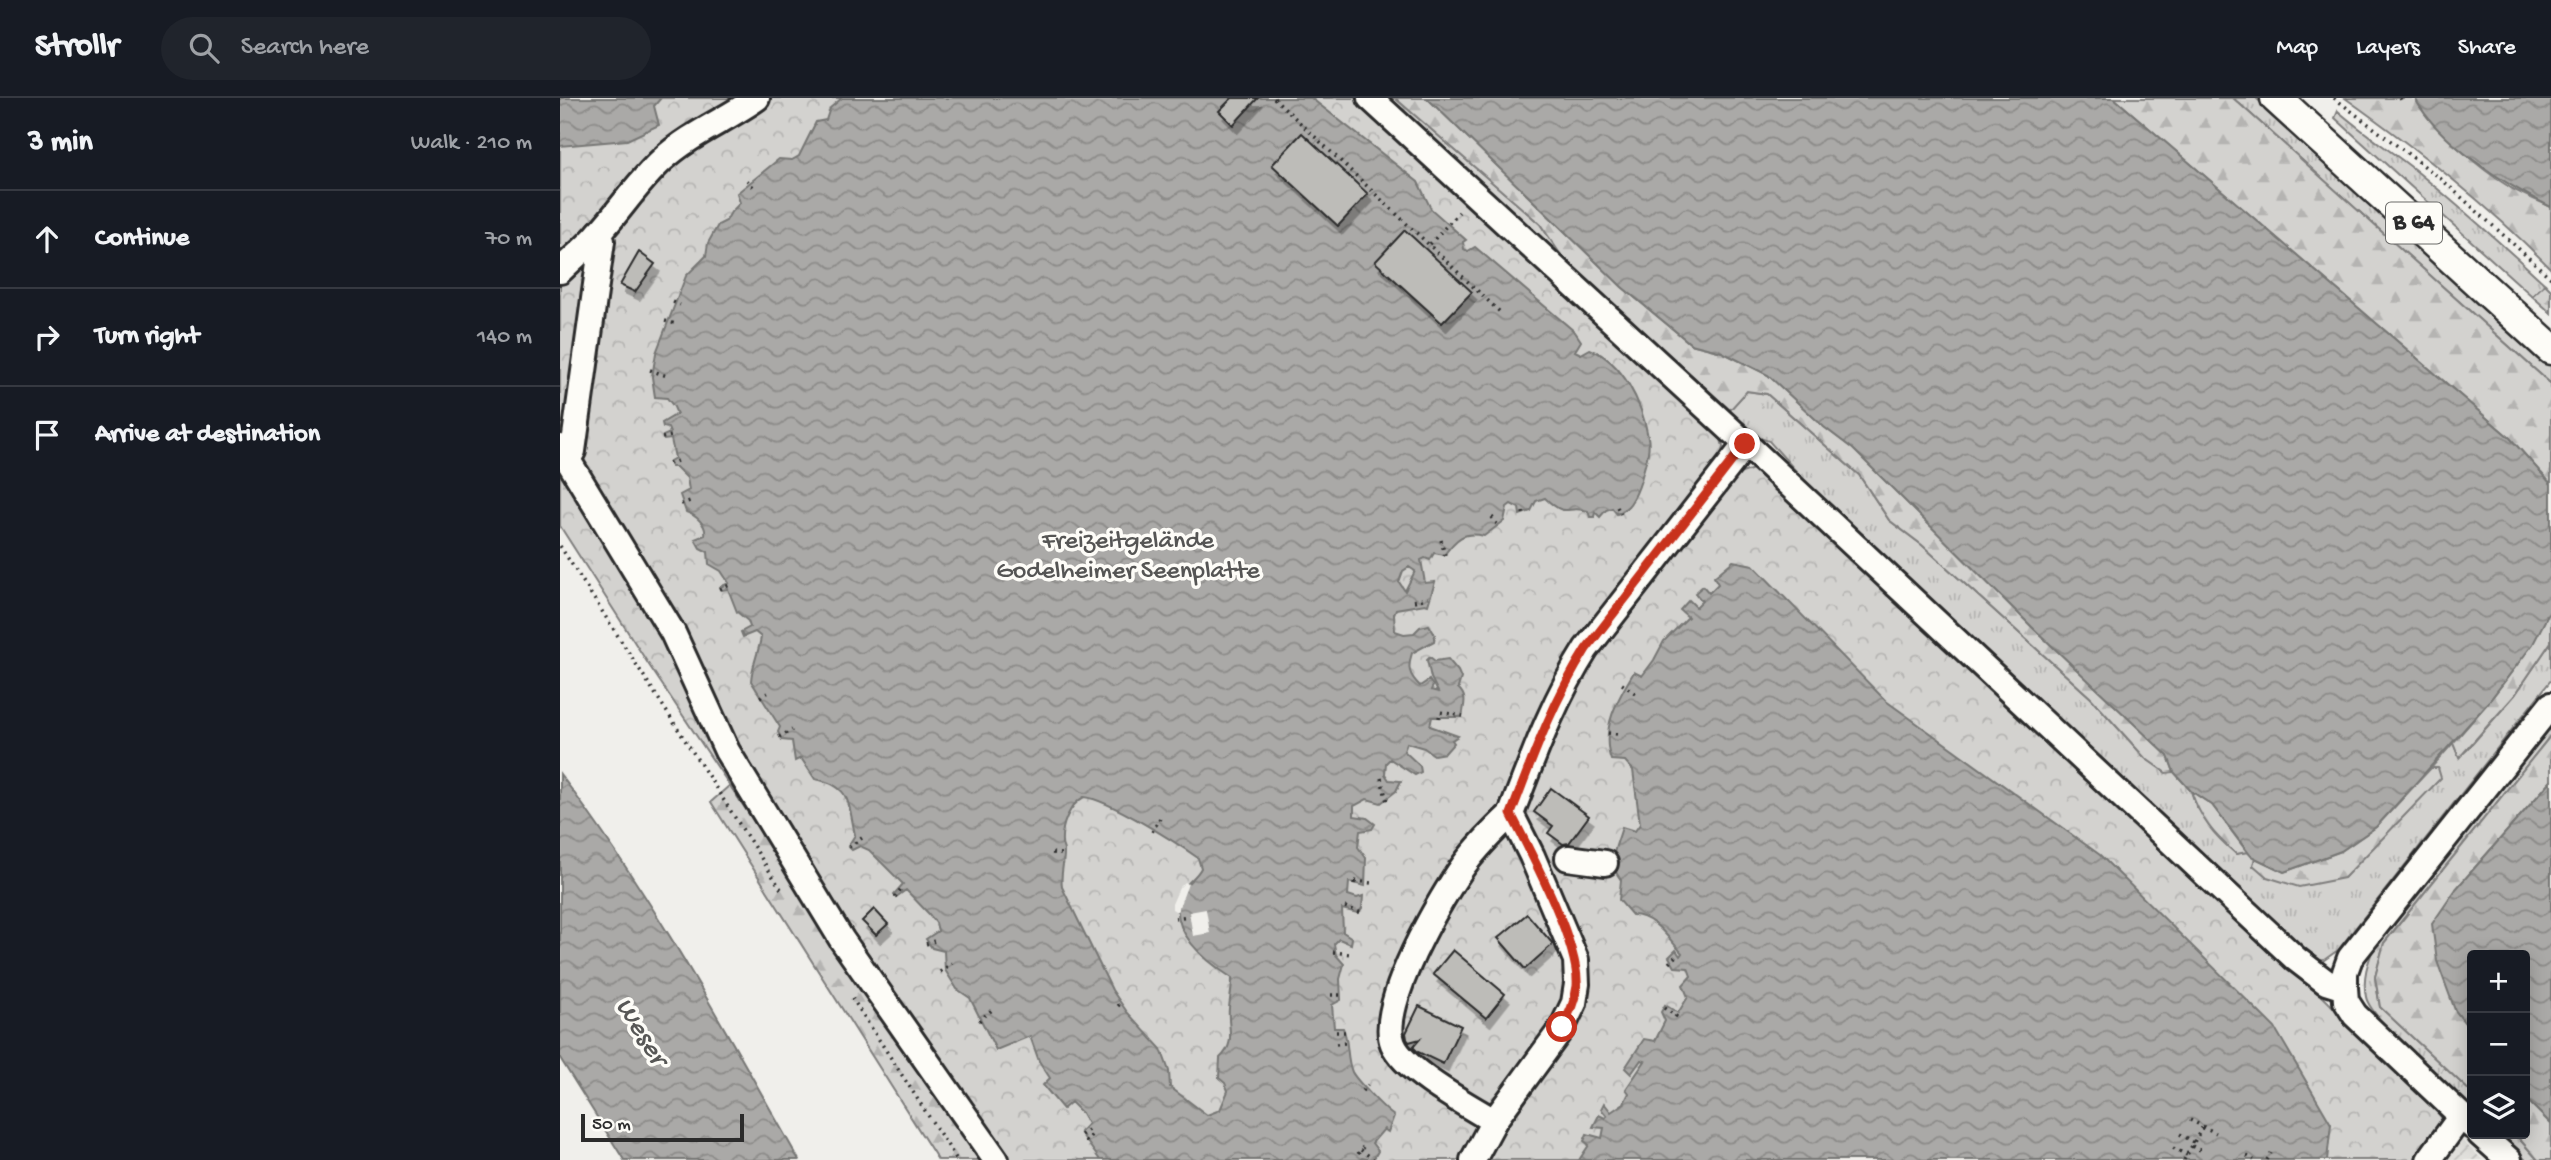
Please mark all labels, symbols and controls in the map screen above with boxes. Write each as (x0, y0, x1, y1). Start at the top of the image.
search box (161, 17, 651, 80)
text: Strollr (35, 29, 119, 67)
icon: search (185, 29, 223, 67)
text: Search here (241, 33, 369, 64)
text: Map (2276, 34, 2318, 63)
text: Layers (2356, 34, 2420, 63)
text: Share (2458, 34, 2516, 63)
text: 3 min (28, 126, 93, 161)
text: Walk · 210 m (411, 130, 532, 157)
road number: B 64 (2386, 202, 2442, 244)
icon: ahead (28, 220, 66, 258)
text: Continue (95, 224, 189, 255)
text: 70 m (485, 226, 532, 253)
icon: right (28, 318, 66, 356)
text: Turn right (95, 322, 199, 353)
text: 140 m (477, 324, 532, 351)
icon: arrive (28, 416, 66, 454)
text: Arrive at destination (95, 420, 320, 451)
route end (1729, 428, 1760, 459)
park label: Freizeitgelände Godelheimer Seenplatte (996, 527, 1260, 588)
map controls (2467, 950, 2530, 1139)
button: + (2467, 950, 2530, 1013)
water label: Weser (607, 992, 676, 1076)
route start (1546, 1011, 1577, 1042)
button: − (2467, 1013, 2530, 1076)
button: layers (2467, 1076, 2530, 1139)
scale bar (581, 1111, 744, 1143)
text: 50 m (592, 1114, 631, 1137)

